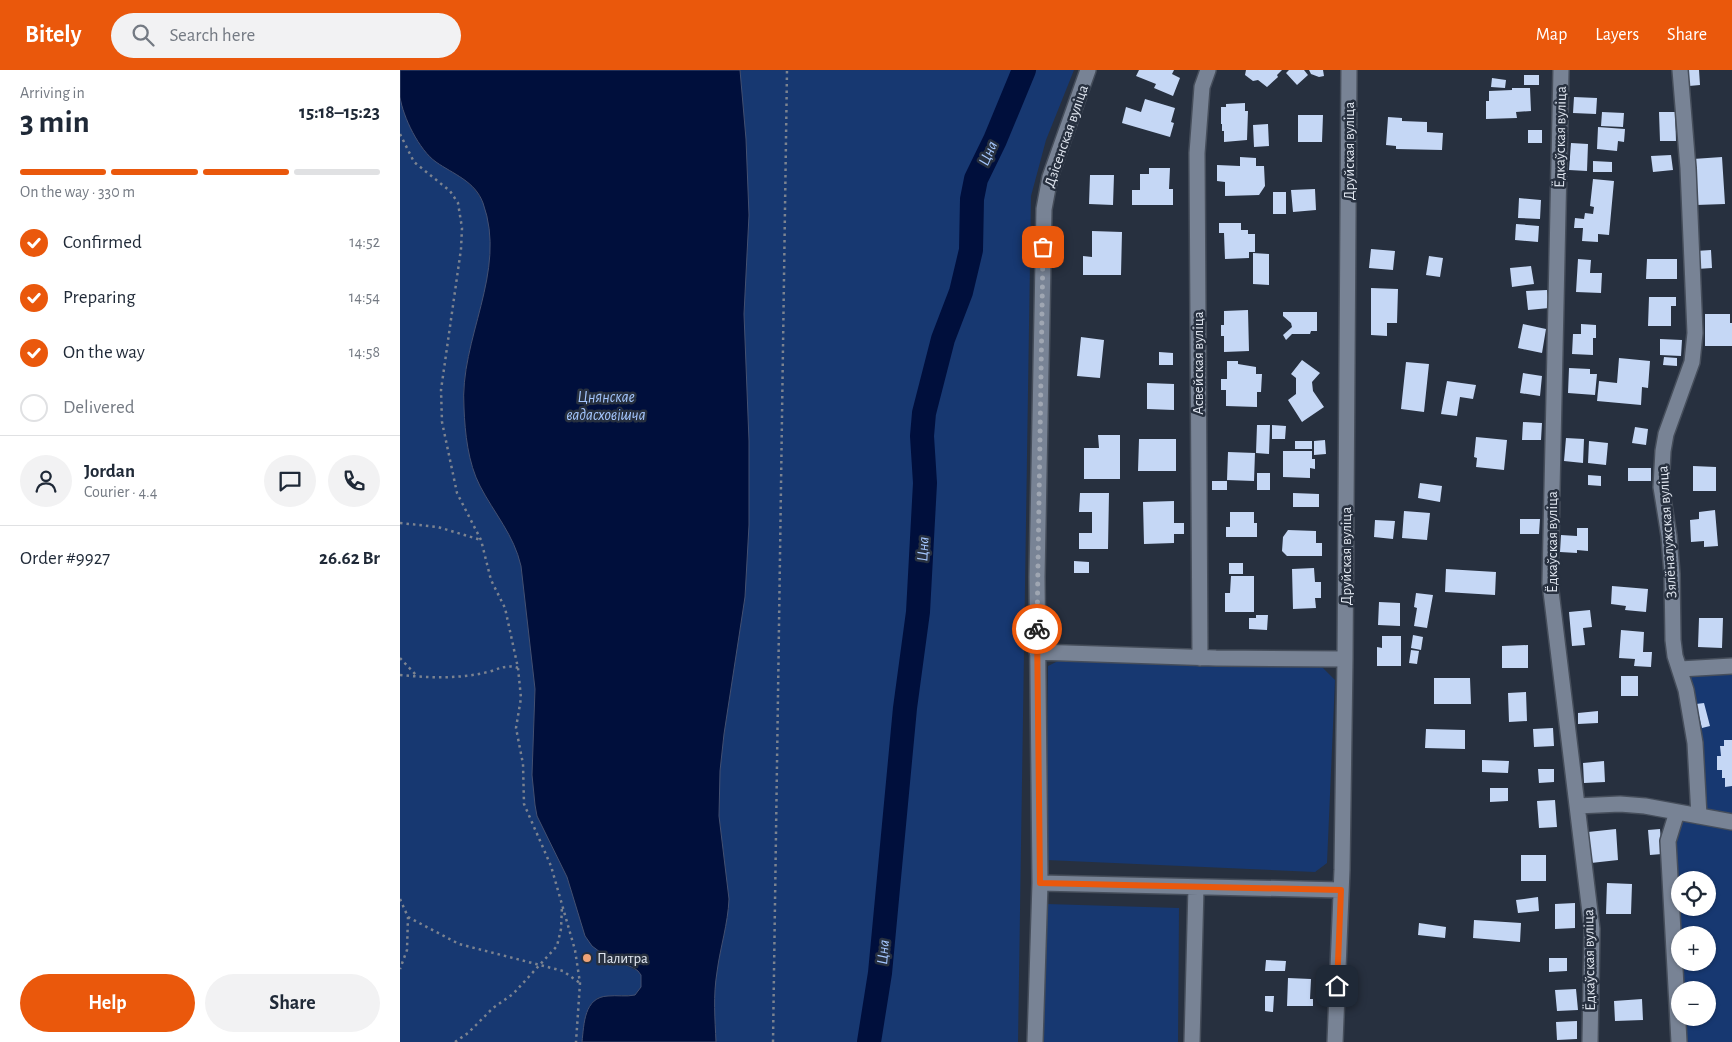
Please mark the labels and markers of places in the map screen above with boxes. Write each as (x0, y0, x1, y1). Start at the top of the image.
pin (1022, 226, 1064, 268)
place label: Палитра (597, 951, 648, 966)
marker: Палитра (581, 952, 593, 964)
pin (1316, 965, 1358, 1007)

